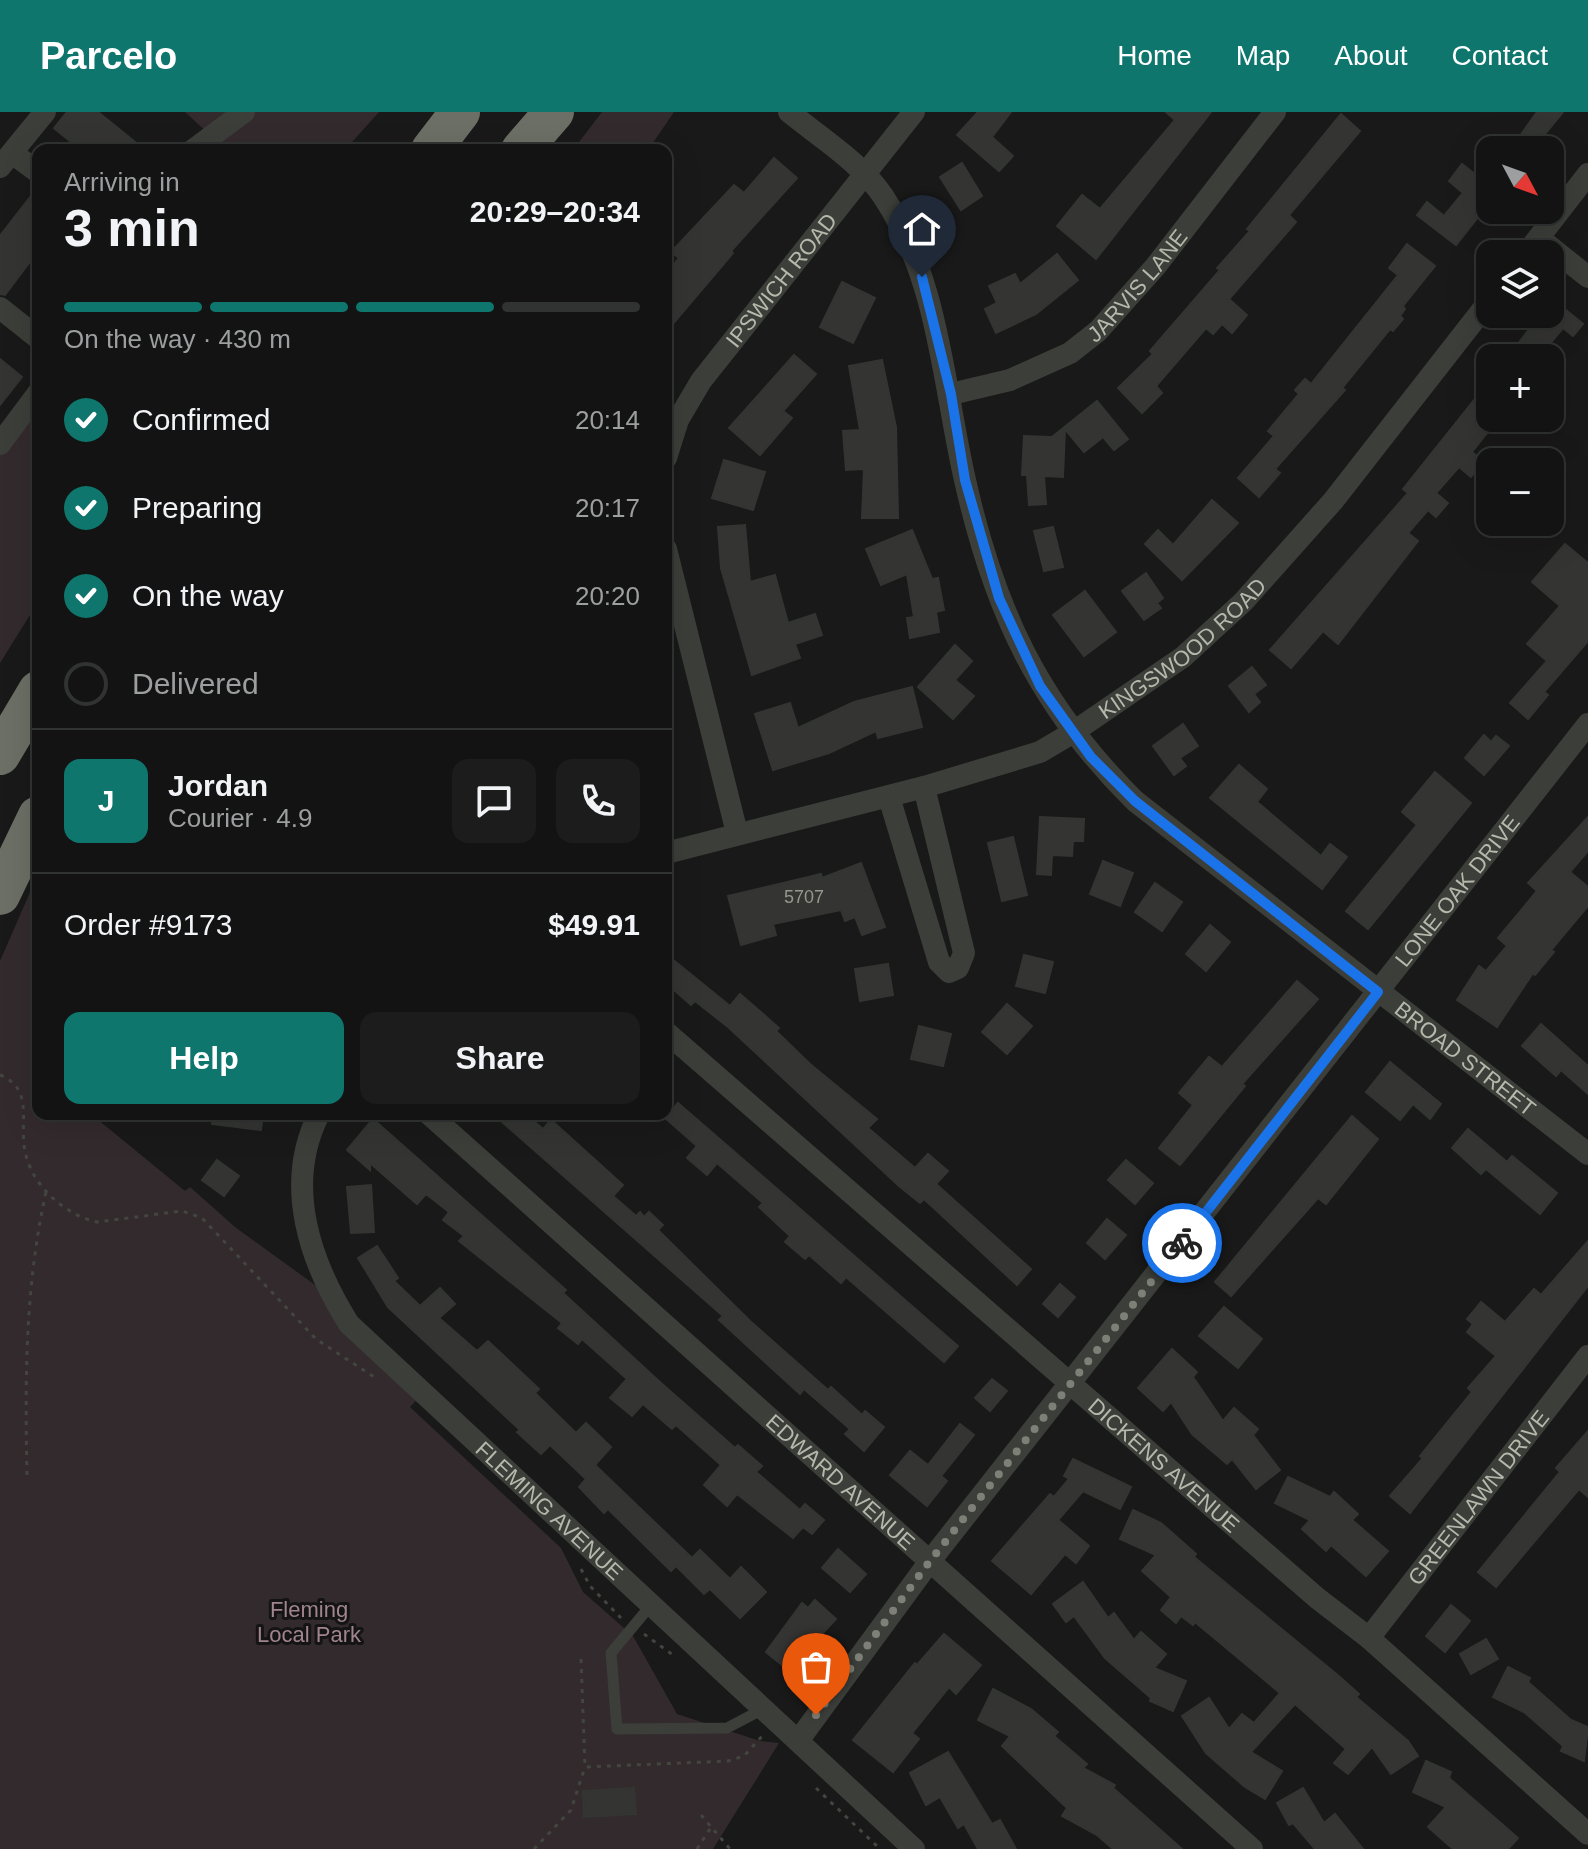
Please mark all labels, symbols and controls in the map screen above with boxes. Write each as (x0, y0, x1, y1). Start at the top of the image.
text: Parcelo (40, 35, 177, 77)
text: Home (1117, 40, 1192, 71)
text: Map (1236, 40, 1290, 71)
text: About (1334, 40, 1408, 71)
text: Contact (1452, 40, 1548, 71)
north arrow (1476, 136, 1564, 224)
map controls (1476, 136, 1564, 536)
text: Arriving in (64, 167, 180, 197)
text: 20:29–20:34 (470, 195, 640, 228)
pin (888, 195, 956, 277)
text: 3 min (64, 199, 200, 257)
icon: home (900, 207, 944, 251)
street label: IPSWICH ROAD (720, 208, 842, 352)
street label: JARVIS LANE (1082, 224, 1192, 347)
button: layers (1476, 240, 1564, 328)
text: On the way · 430 m (64, 324, 291, 354)
button: + (1476, 344, 1564, 432)
icon: check (64, 398, 108, 442)
text: Confirmed (132, 403, 270, 436)
text: 20:14 (575, 405, 640, 435)
button: − (1476, 448, 1564, 536)
icon: check (64, 486, 108, 530)
text: Preparing (132, 491, 262, 524)
text: 20:17 (575, 493, 640, 523)
street label: KINGSWOOD ROAD (1094, 573, 1271, 724)
icon: check (64, 574, 108, 618)
text: On the way (132, 579, 284, 612)
text: 20:20 (575, 581, 640, 611)
text: Delivered (132, 667, 259, 700)
button: chat (452, 759, 536, 843)
button: phone (556, 759, 640, 843)
text: Jordan (168, 769, 268, 802)
text: J (98, 784, 114, 817)
text: Courier · 4.9 (168, 803, 313, 833)
street label: LONE OAK DRIVE (1390, 810, 1524, 971)
house number: 5707 (784, 887, 824, 907)
text: Order #9173 (64, 908, 232, 941)
text: $49.91 (548, 908, 640, 941)
street label: BROAD STREET (1390, 996, 1541, 1121)
button: Help (64, 1012, 344, 1104)
button: Share (360, 1012, 640, 1104)
courier (1142, 1203, 1222, 1283)
icon: bike (1160, 1221, 1204, 1265)
street label: DICKENS AVENUE (1084, 1393, 1245, 1537)
street label: GREENLAWN DRIVE (1403, 1405, 1554, 1590)
street label: EDWARD AVENUE (761, 1409, 920, 1555)
street label: FLEMING AVENUE (471, 1436, 628, 1585)
park label: Fleming Local Park (257, 1597, 362, 1647)
pin (782, 1633, 850, 1715)
icon: bag (794, 1645, 838, 1689)

